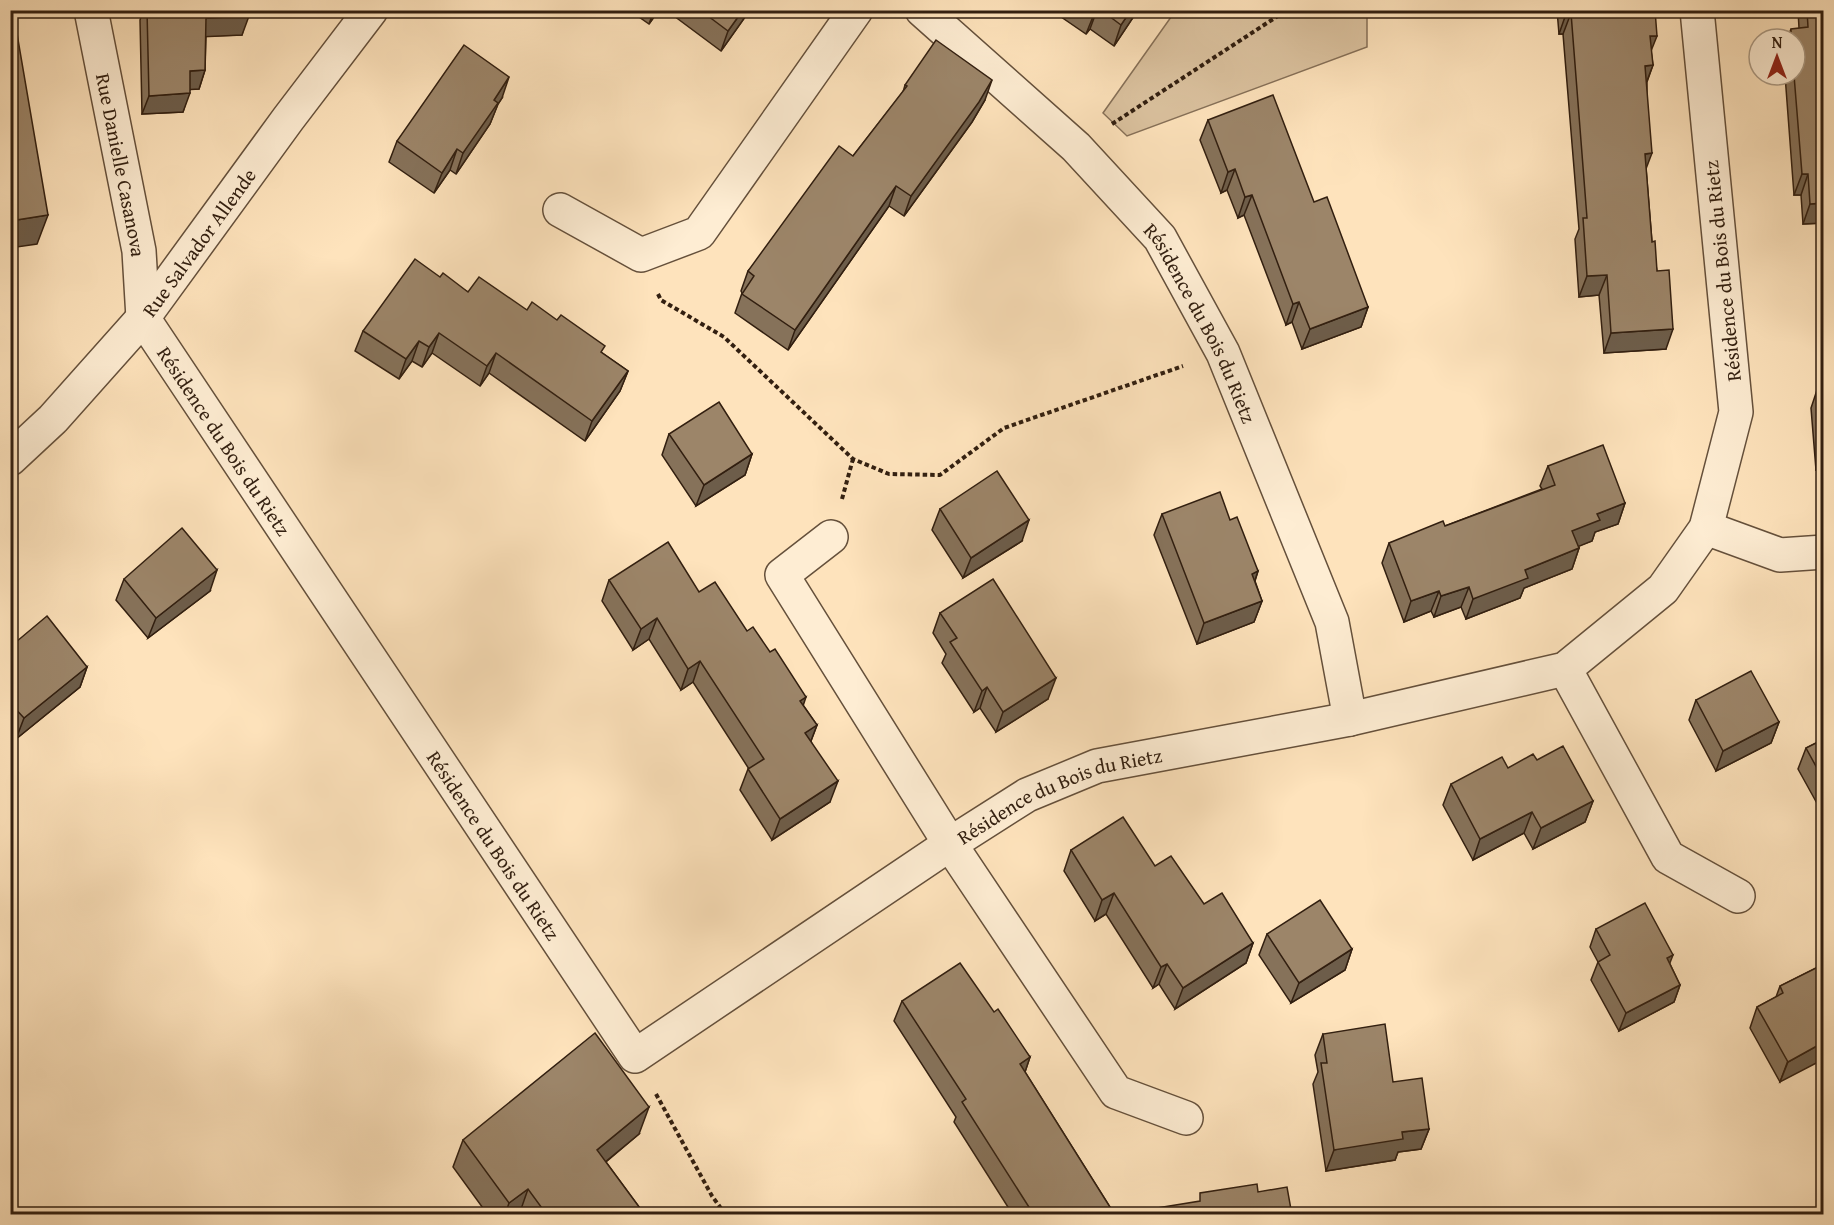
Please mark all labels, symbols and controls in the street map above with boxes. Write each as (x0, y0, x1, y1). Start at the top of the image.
north arrow (1747, 27, 1807, 87)
text: N (1772, 30, 1783, 54)
street label: Rue Danielle Casanova (89, 71, 154, 258)
street label: Résidence du Bois du Rietz (1696, 159, 1748, 383)
street label: Rue Salvador Allende (134, 162, 262, 322)
street label: Résidence du Bois du Rietz (1138, 216, 1264, 427)
street label: Résidence du Bois du Rietz (151, 340, 298, 541)
street label: Résidence du Bois du Rietz (951, 740, 1164, 851)
street label: Résidence du Bois du Rietz (421, 744, 568, 946)

